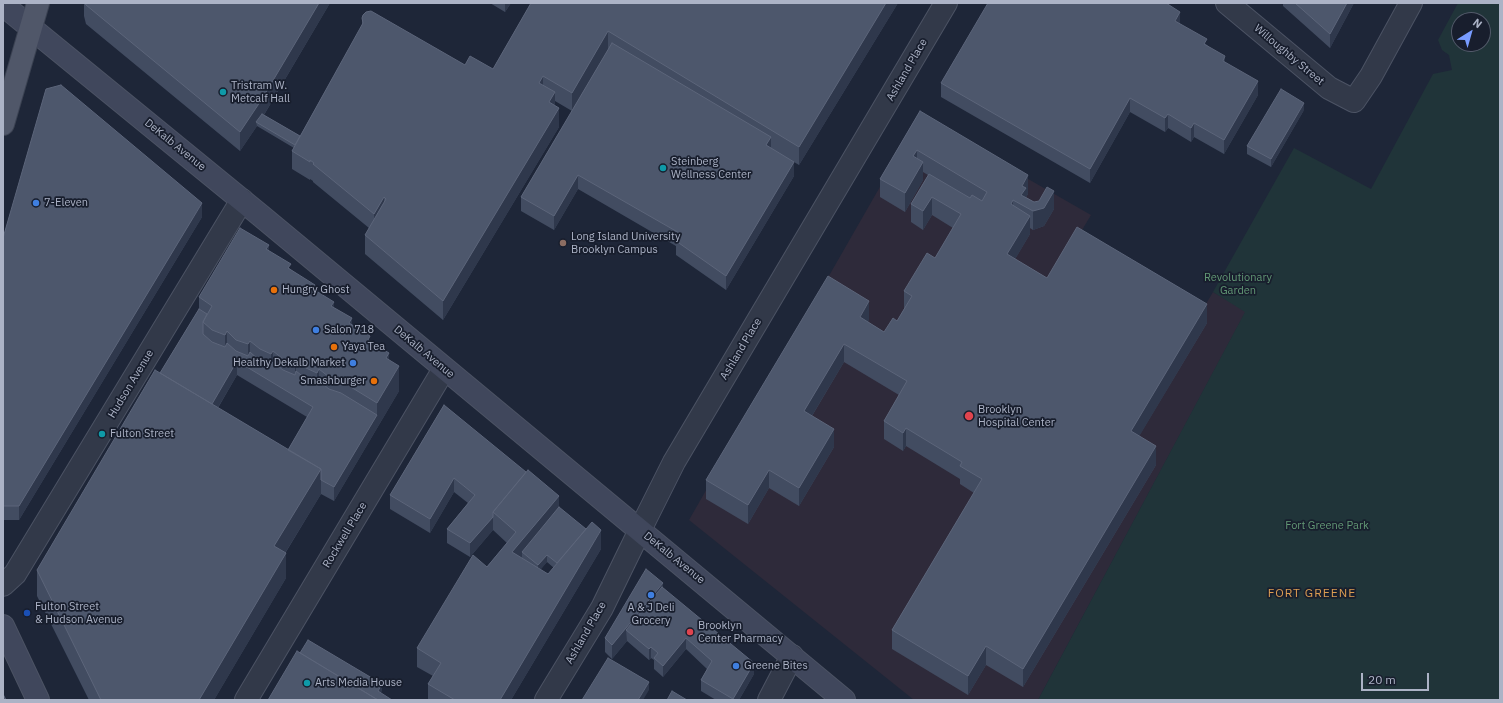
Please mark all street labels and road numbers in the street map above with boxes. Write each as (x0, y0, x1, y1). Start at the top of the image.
street label: Willoughby Street (1251, 22, 1327, 88)
street label: Ashland Place (884, 36, 930, 104)
street label: DeKalb Avenue (142, 116, 208, 174)
street label: Ashland Place (717, 316, 765, 382)
street label: DeKalb Avenue (391, 323, 457, 381)
street label: Hudson Avenue (105, 347, 157, 421)
street label: Rockwell Place (320, 500, 370, 570)
street label: DeKalb Avenue (641, 529, 707, 587)
street label: Ashland Place (563, 599, 609, 667)

